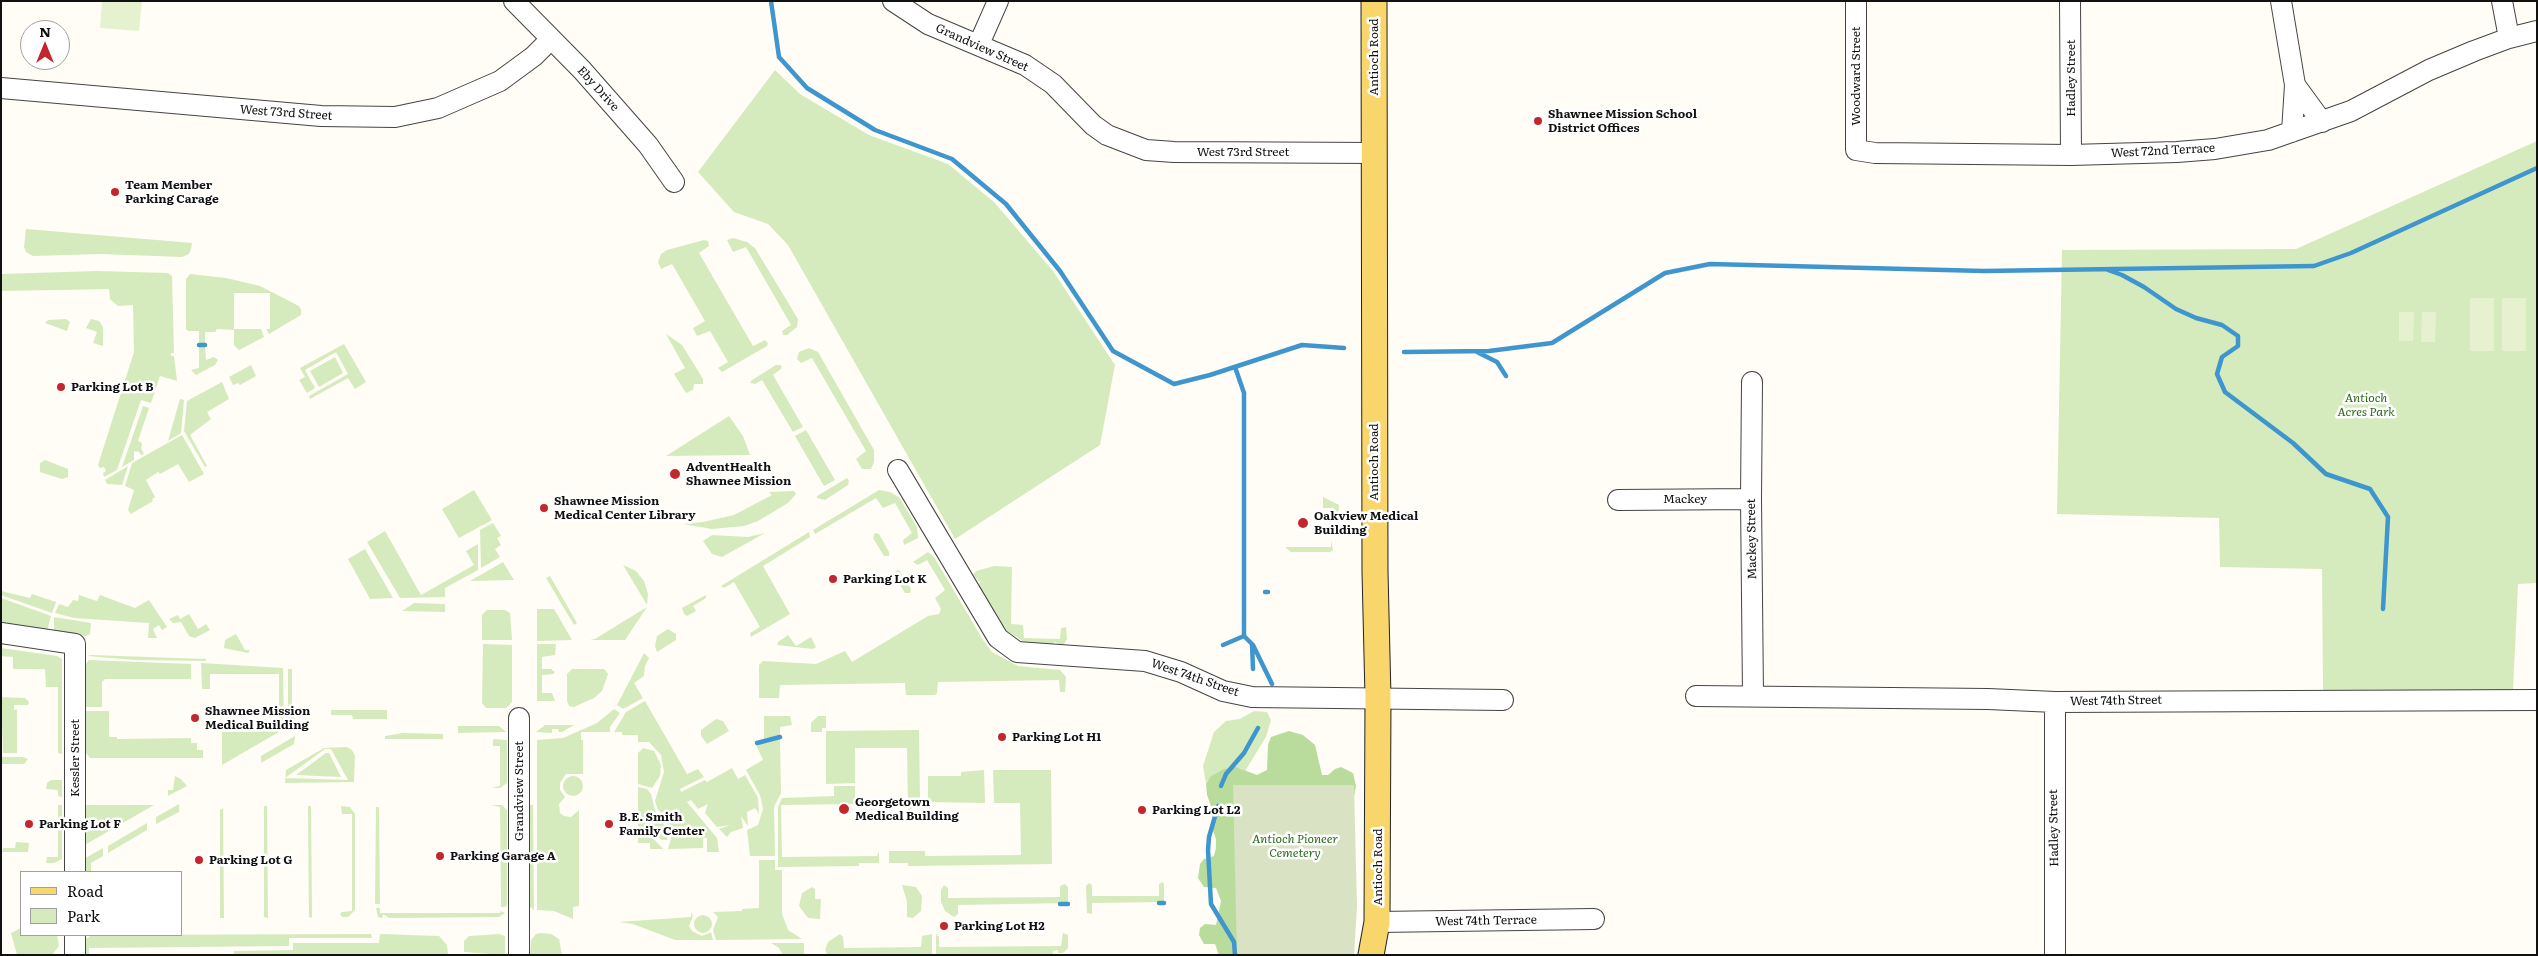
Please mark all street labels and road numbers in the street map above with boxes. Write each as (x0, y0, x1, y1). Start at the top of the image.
street label: Antioch Road (1367, 18, 1381, 96)
street label: Grandview Street (933, 21, 1031, 75)
street label: Woodward Street (1849, 26, 1863, 126)
street label: Hadley Street (2064, 39, 2078, 117)
street label: Eby Drive (574, 64, 622, 114)
street label: West 73rd Street (239, 103, 333, 123)
street label: West 72nd Terrace (2110, 141, 2216, 161)
street label: West 73rd Street (1197, 145, 1289, 159)
street label: Antioch Road (1367, 423, 1381, 501)
street label: Mackey (1663, 492, 1707, 506)
street label: Mackey Street (1744, 498, 1760, 580)
street label: West 74th Street (1149, 656, 1241, 700)
street label: West 74th Street (2070, 693, 2162, 709)
street label: Kessler Street (68, 719, 82, 797)
street label: Grandview Street (512, 741, 526, 841)
street label: Hadley Street (2046, 789, 2062, 867)
street label: Antioch Road (1371, 828, 1385, 906)
street label: West 74th Terrace (1435, 913, 1537, 929)

